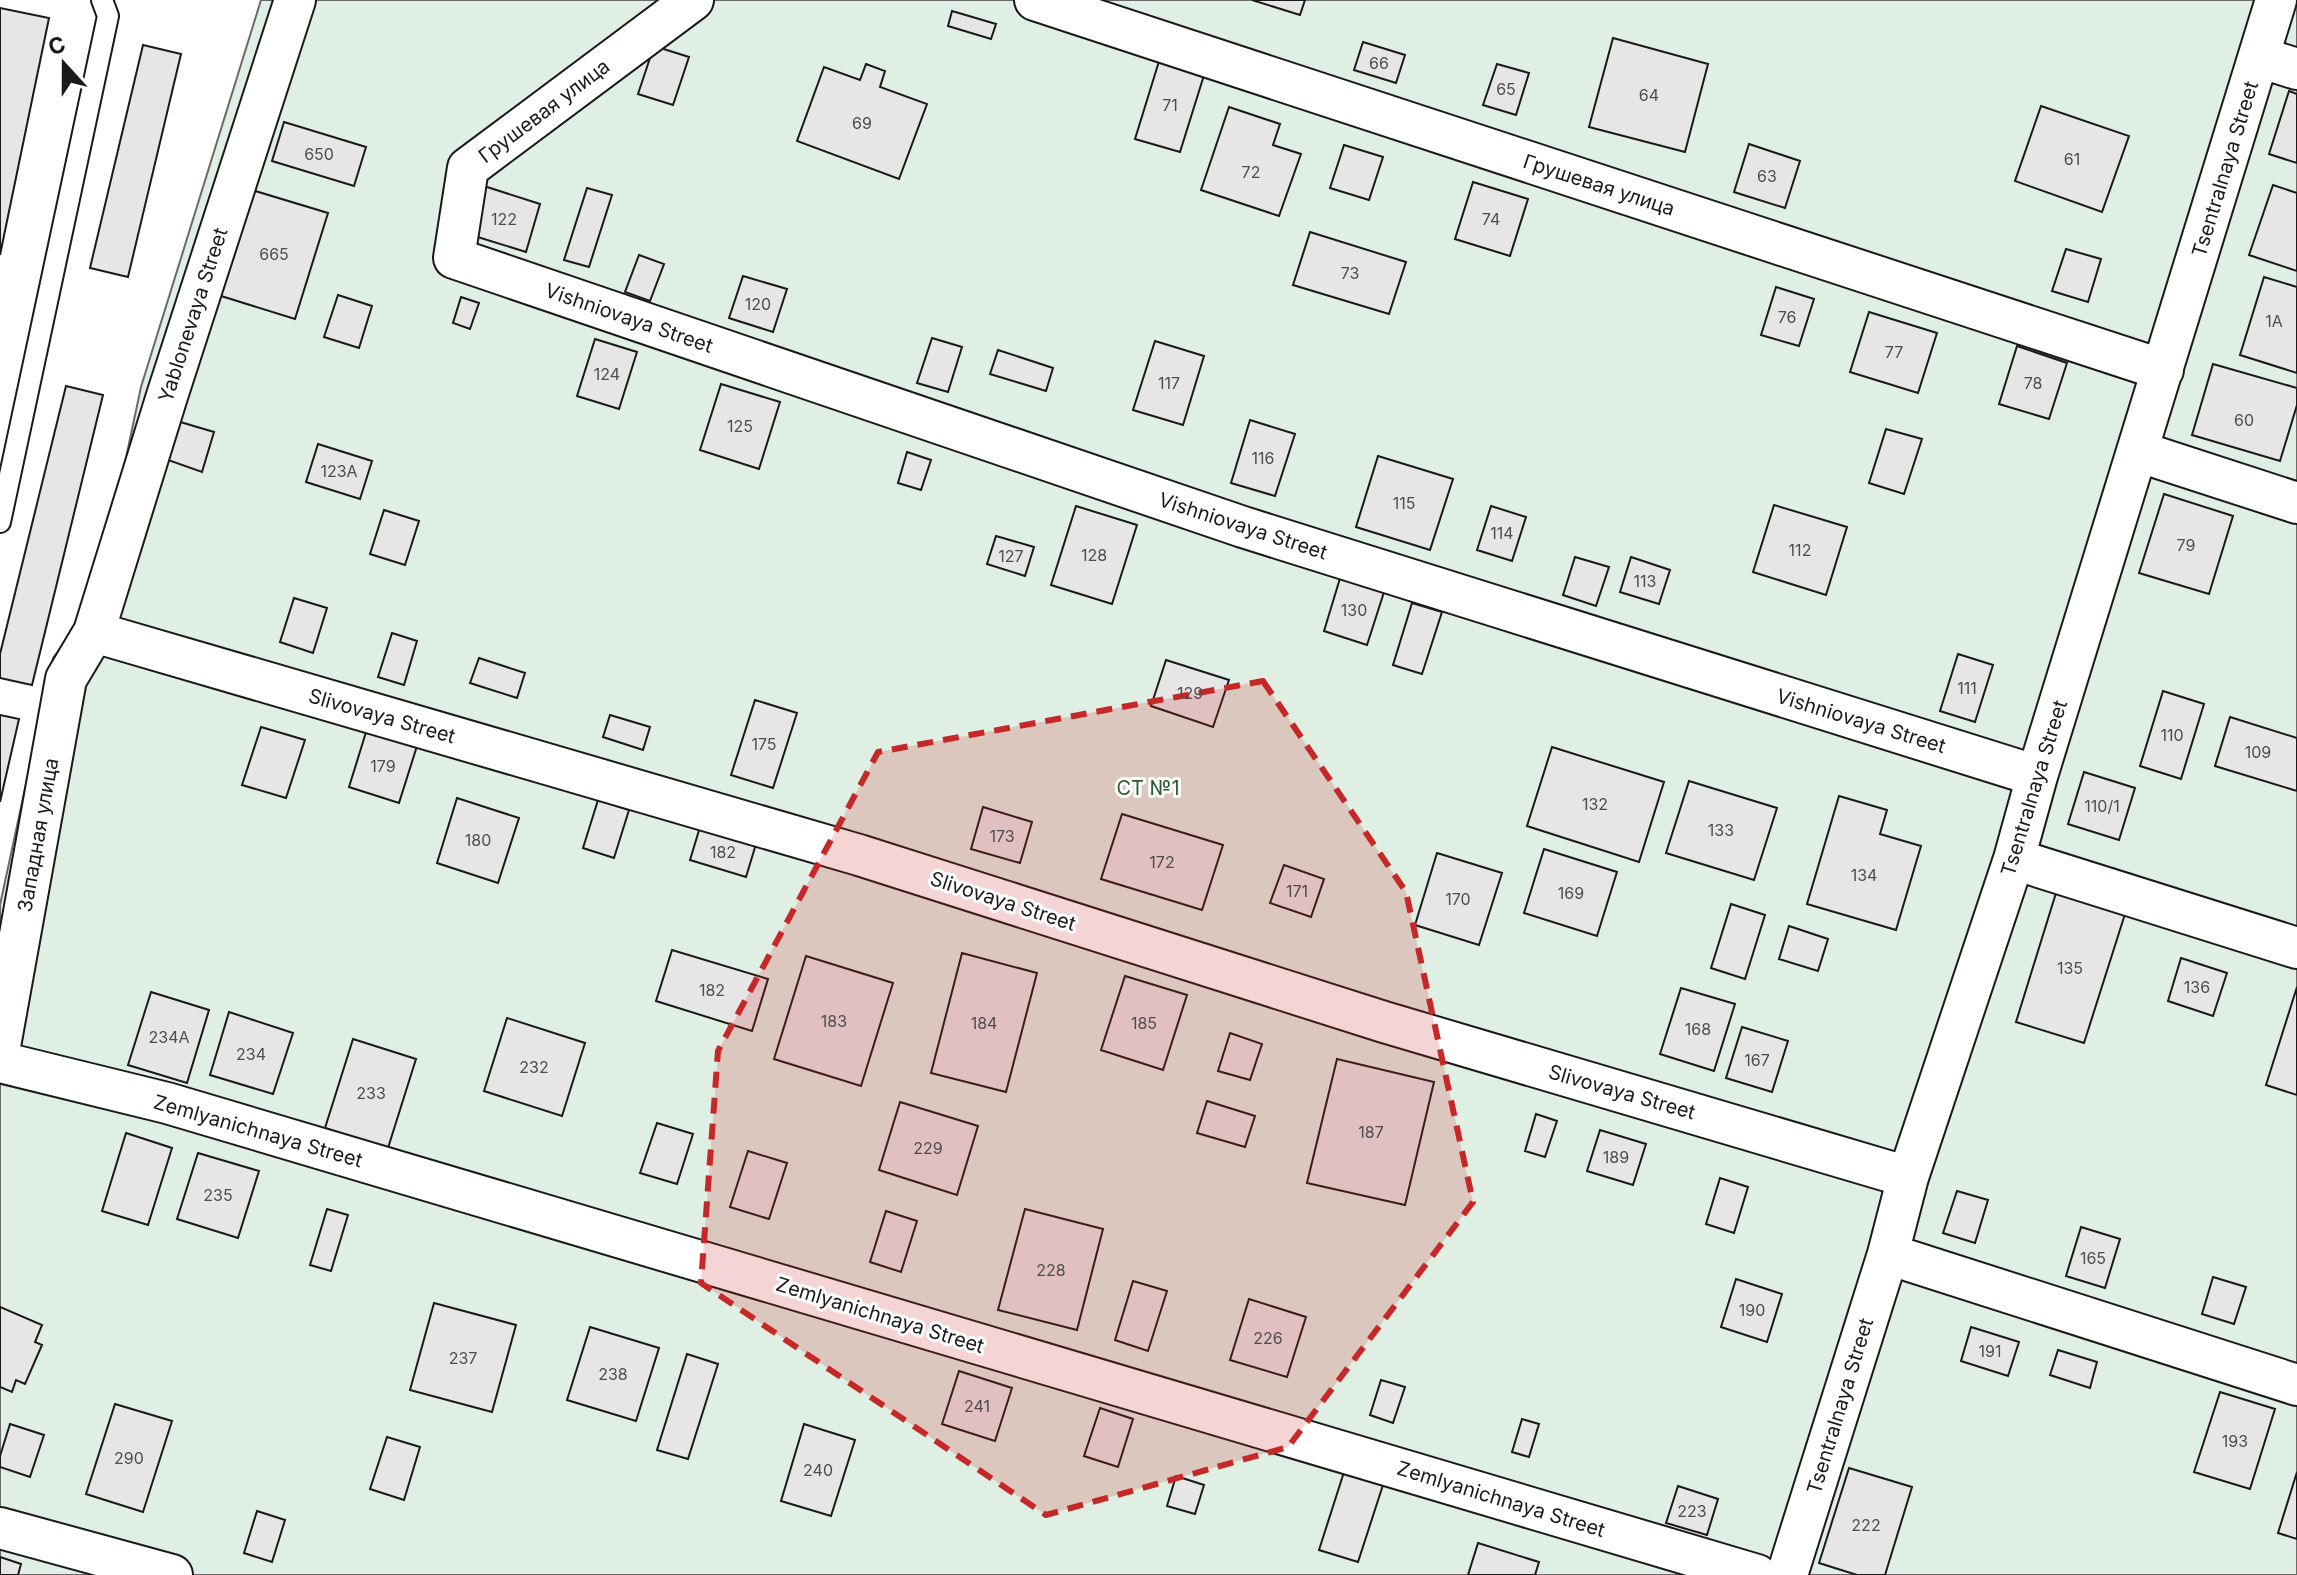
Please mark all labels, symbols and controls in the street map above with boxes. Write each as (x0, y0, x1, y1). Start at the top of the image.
north arrow (24, 24, 104, 104)
text: С (45, 30, 69, 60)
house number: 66 (1369, 53, 1389, 73)
street label: Грушевая улица (474, 54, 614, 168)
street label: Tsentralnaya Street (2187, 78, 2263, 260)
house number: 65 (1496, 79, 1516, 99)
house number: 64 (1639, 85, 1659, 105)
house number: 71 (1162, 95, 1178, 115)
house number: 69 (852, 113, 872, 133)
house number: 650 (304, 144, 334, 164)
street label: Грушевая улица (1520, 149, 1678, 221)
house number: 61 (2064, 149, 2080, 169)
house number: 72 (1242, 162, 1260, 182)
house number: 63 (1757, 166, 1777, 186)
house number: 122 (491, 209, 517, 229)
house number: 74 (1482, 209, 1500, 229)
street label: Yablonevaya Street (153, 224, 233, 405)
house number: 665 (259, 244, 289, 264)
house number: 73 (1341, 263, 1359, 283)
street label: Vishniovaya Street (542, 278, 716, 358)
house number: 120 (745, 294, 771, 314)
house number: 76 (1778, 307, 1796, 327)
house number: 1А (2265, 311, 2283, 331)
house number: 77 (1885, 342, 1903, 362)
house number: 124 (594, 364, 620, 384)
house number: 117 (1158, 373, 1180, 393)
house number: 78 (2024, 373, 2042, 393)
house number: 60 (2234, 410, 2254, 430)
house number: 125 (727, 416, 753, 436)
house number: 116 (1252, 448, 1274, 468)
house number: 123А (320, 461, 358, 481)
street label: Vishniovaya Street (1156, 487, 1331, 565)
house number: 115 (1393, 493, 1415, 513)
house number: 114 (1490, 523, 1514, 543)
house number: 79 (2177, 535, 2195, 555)
house number: 112 (1789, 540, 1811, 560)
house number: 128 (1081, 545, 1107, 565)
house number: 127 (998, 546, 1024, 566)
house number: 113 (1634, 571, 1656, 591)
house number: 130 (1341, 600, 1367, 620)
house number: 111 (1957, 678, 1977, 698)
house number: 129 (1177, 683, 1203, 703)
street label: Slivovaya Street (306, 684, 459, 749)
street label: Vishniovaya Street (1773, 684, 1949, 758)
street label: Tsentralnaya Street (1996, 697, 2072, 879)
house number: 110 (2160, 725, 2184, 745)
house number: 175 (751, 734, 777, 754)
house number: 109 (2245, 742, 2271, 762)
street label: Западная улица (13, 756, 63, 914)
house number: 179 (370, 756, 396, 776)
park label: СТ №1 (1116, 776, 1180, 800)
house number: 132 (1582, 794, 1608, 814)
house number: 110/1 (2084, 796, 2120, 816)
house number: 133 (1708, 820, 1734, 840)
house number: 173 (989, 826, 1015, 846)
house number: 180 (465, 830, 491, 850)
house number: 182 (710, 842, 736, 862)
house number: 172 (1149, 852, 1175, 872)
house number: 134 (1851, 865, 1877, 885)
street label: Slivovaya Street (927, 866, 1079, 936)
house number: 171 (1286, 881, 1308, 901)
house number: 169 (1558, 883, 1584, 903)
house number: 170 (1445, 889, 1471, 909)
house number: 135 (2057, 958, 2083, 978)
house number: 136 (2184, 977, 2210, 997)
house number: 182 (699, 980, 725, 1000)
house number: 183 (821, 1011, 847, 1031)
house number: 184 (971, 1013, 997, 1033)
house number: 185 (1131, 1013, 1157, 1033)
house number: 168 (1685, 1019, 1711, 1039)
house number: 234А (148, 1027, 190, 1047)
house number: 234 (236, 1044, 266, 1064)
house number: 167 (1744, 1050, 1770, 1070)
house number: 232 (519, 1057, 549, 1077)
street label: Slivovaya Street (1546, 1060, 1699, 1125)
house number: 233 (356, 1083, 386, 1103)
street label: Zemlyanichnaya Street (151, 1090, 366, 1172)
house number: 187 (1358, 1122, 1384, 1142)
house number: 229 (913, 1138, 943, 1158)
house number: 189 (1603, 1147, 1629, 1167)
house number: 235 (203, 1185, 233, 1205)
house number: 165 (2080, 1248, 2106, 1268)
house number: 228 (1036, 1260, 1066, 1280)
street label: Zemlyanichnaya Street (773, 1272, 987, 1358)
house number: 190 (1739, 1300, 1765, 1320)
street label: Tsentralnaya Street (1802, 1315, 1878, 1497)
house number: 226 (1253, 1328, 1283, 1348)
house number: 191 (1979, 1341, 2001, 1361)
house number: 237 (449, 1348, 477, 1368)
house number: 238 (598, 1364, 628, 1384)
house number: 241 (964, 1396, 990, 1416)
house number: 193 (2222, 1431, 2248, 1451)
house number: 290 (114, 1448, 144, 1468)
street label: Zemlyanichnaya Street (1394, 1456, 1608, 1542)
house number: 240 (803, 1460, 833, 1480)
house number: 223 (1677, 1501, 1707, 1521)
house number: 222 (1851, 1515, 1881, 1535)

